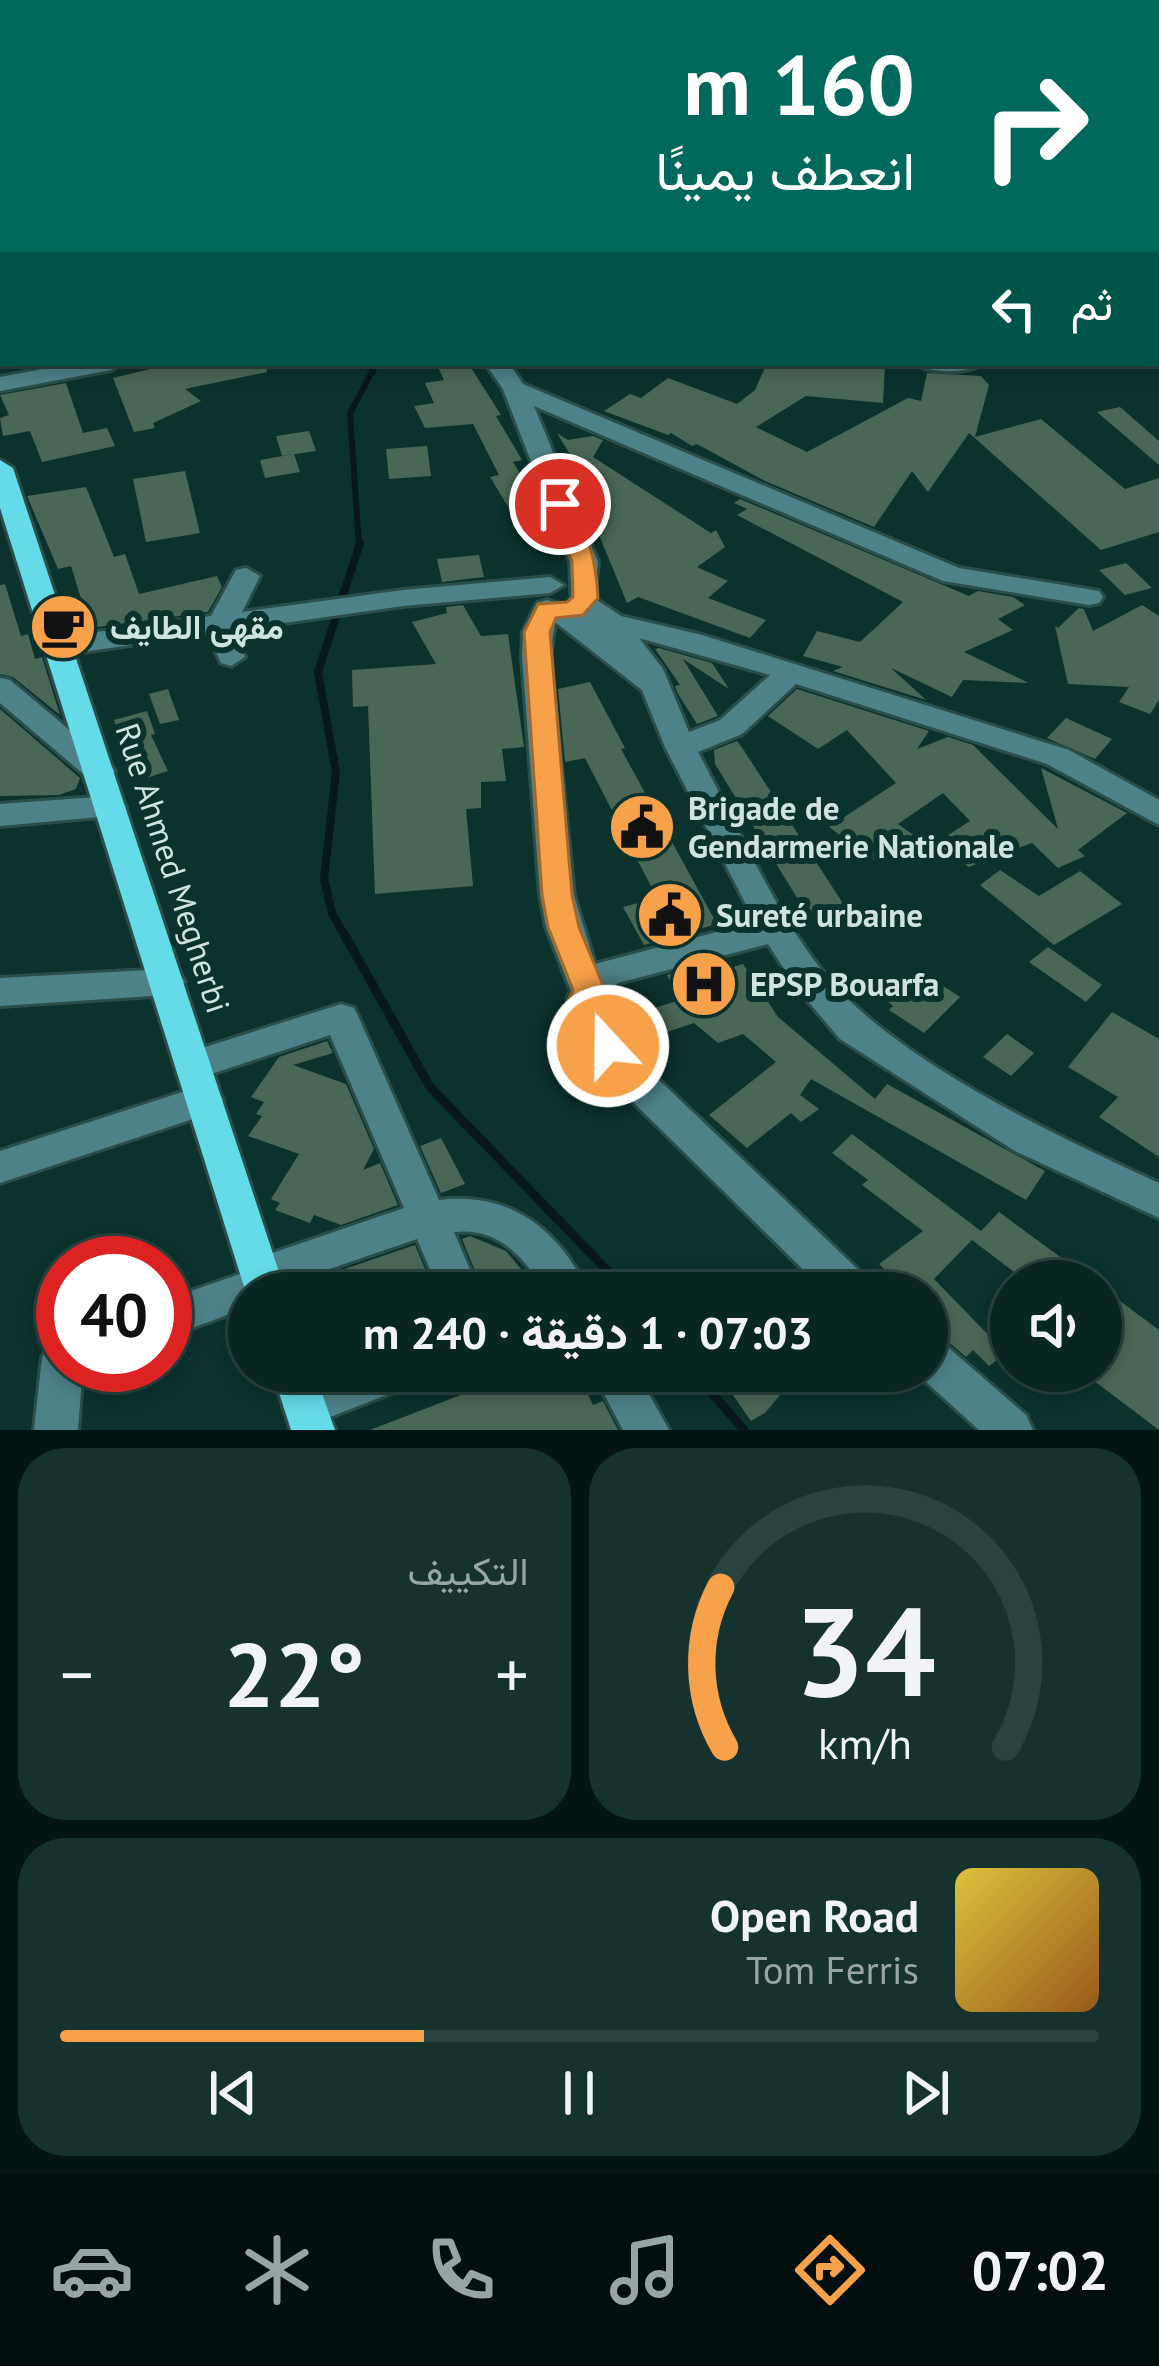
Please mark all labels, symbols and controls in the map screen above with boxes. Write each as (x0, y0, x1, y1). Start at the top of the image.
text: 160 m (683, 29, 915, 138)
icon: right (957, 48, 1113, 204)
text: انعطف يمينًا (655, 135, 915, 205)
text: ثم (1071, 274, 1113, 332)
icon: left (981, 276, 1047, 342)
pin (509, 453, 611, 555)
icon: arrive (527, 471, 593, 537)
cafe icon: مقهى الطايف (28, 592, 98, 662)
place label: مقهى الطايف (110, 605, 284, 648)
street label: Rue Ahmed Megherbi (106, 718, 241, 1018)
place label: Brigade de Gendarmerie Nationale (688, 786, 1014, 867)
public building icon: Brigade de Gendarmerie Nationale (607, 792, 677, 862)
public building icon: Sureté urbaine (635, 880, 705, 950)
place label: Sureté urbaine (716, 893, 923, 936)
hospital icon: EPSP Bouarfa (669, 949, 739, 1019)
place label: EPSP Bouarfa (750, 962, 939, 1005)
position arrow (545, 983, 671, 1109)
speed limit sign: 40 (36, 1236, 192, 1392)
map controls (990, 1260, 1122, 1392)
button: sound (990, 1260, 1122, 1392)
text: 07:03 · 1 دقيقة · 240 m (363, 1303, 813, 1361)
text: التكييف (408, 1545, 529, 1596)
text: 34 (794, 1569, 936, 1730)
text: 22° (224, 1615, 365, 1732)
text: − (60, 1631, 93, 1716)
text: + (495, 1631, 528, 1716)
text: km/h (818, 1715, 912, 1771)
text: Open Road (710, 1886, 919, 1944)
text: Tom Ferris (746, 1944, 919, 1995)
icon: previous (200, 2060, 266, 2126)
icon: pause (546, 2060, 612, 2126)
icon: next (893, 2060, 959, 2126)
icon: car (50, 2228, 134, 2312)
icon: climate (235, 2228, 319, 2312)
icon: phone (419, 2228, 503, 2312)
icon: music (603, 2228, 687, 2312)
icon: directions (788, 2228, 872, 2312)
text: 07:02 (972, 2235, 1109, 2305)

